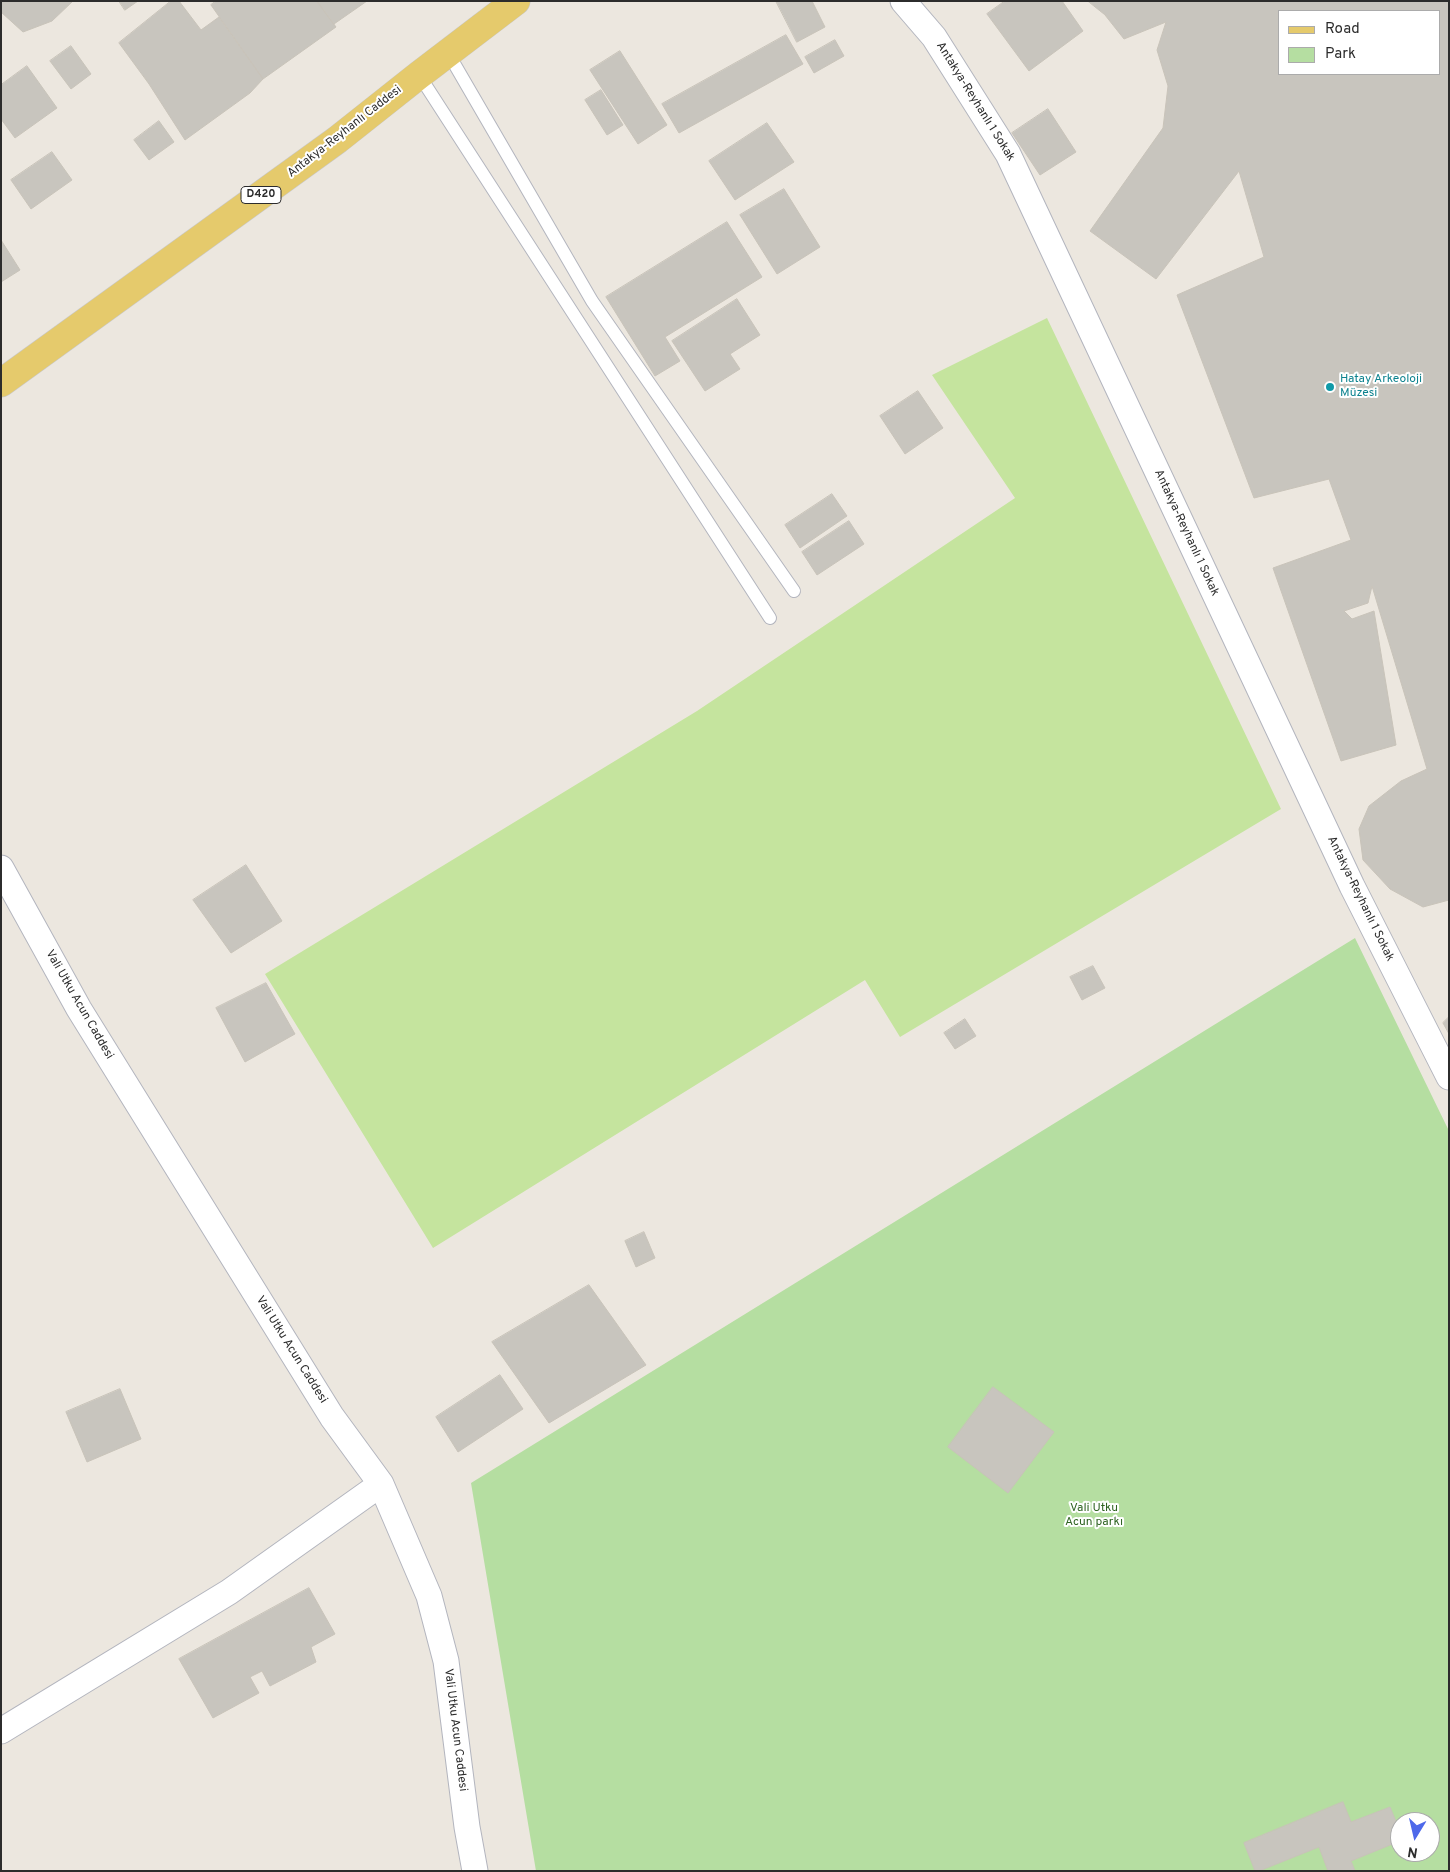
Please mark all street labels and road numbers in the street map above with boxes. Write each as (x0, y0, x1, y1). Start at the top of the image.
street label: Antakya-Reyhanlı 1 Sokak (932, 40, 1018, 164)
street label: Antakya-Reyhanlı Caddesi (285, 83, 405, 181)
road number: D420 (241, 186, 281, 204)
street label: Antakya-Reyhanlı 1 Sokak (1150, 468, 1222, 598)
street label: Antakya-Reyhanlı 1 Sokak (1323, 834, 1397, 964)
street label: Vali Utku Acun Caddesi (42, 948, 116, 1062)
street label: Vali Utku Acun Caddesi (252, 1294, 330, 1406)
street label: Vali Utku Acun Caddesi (440, 1668, 470, 1792)

